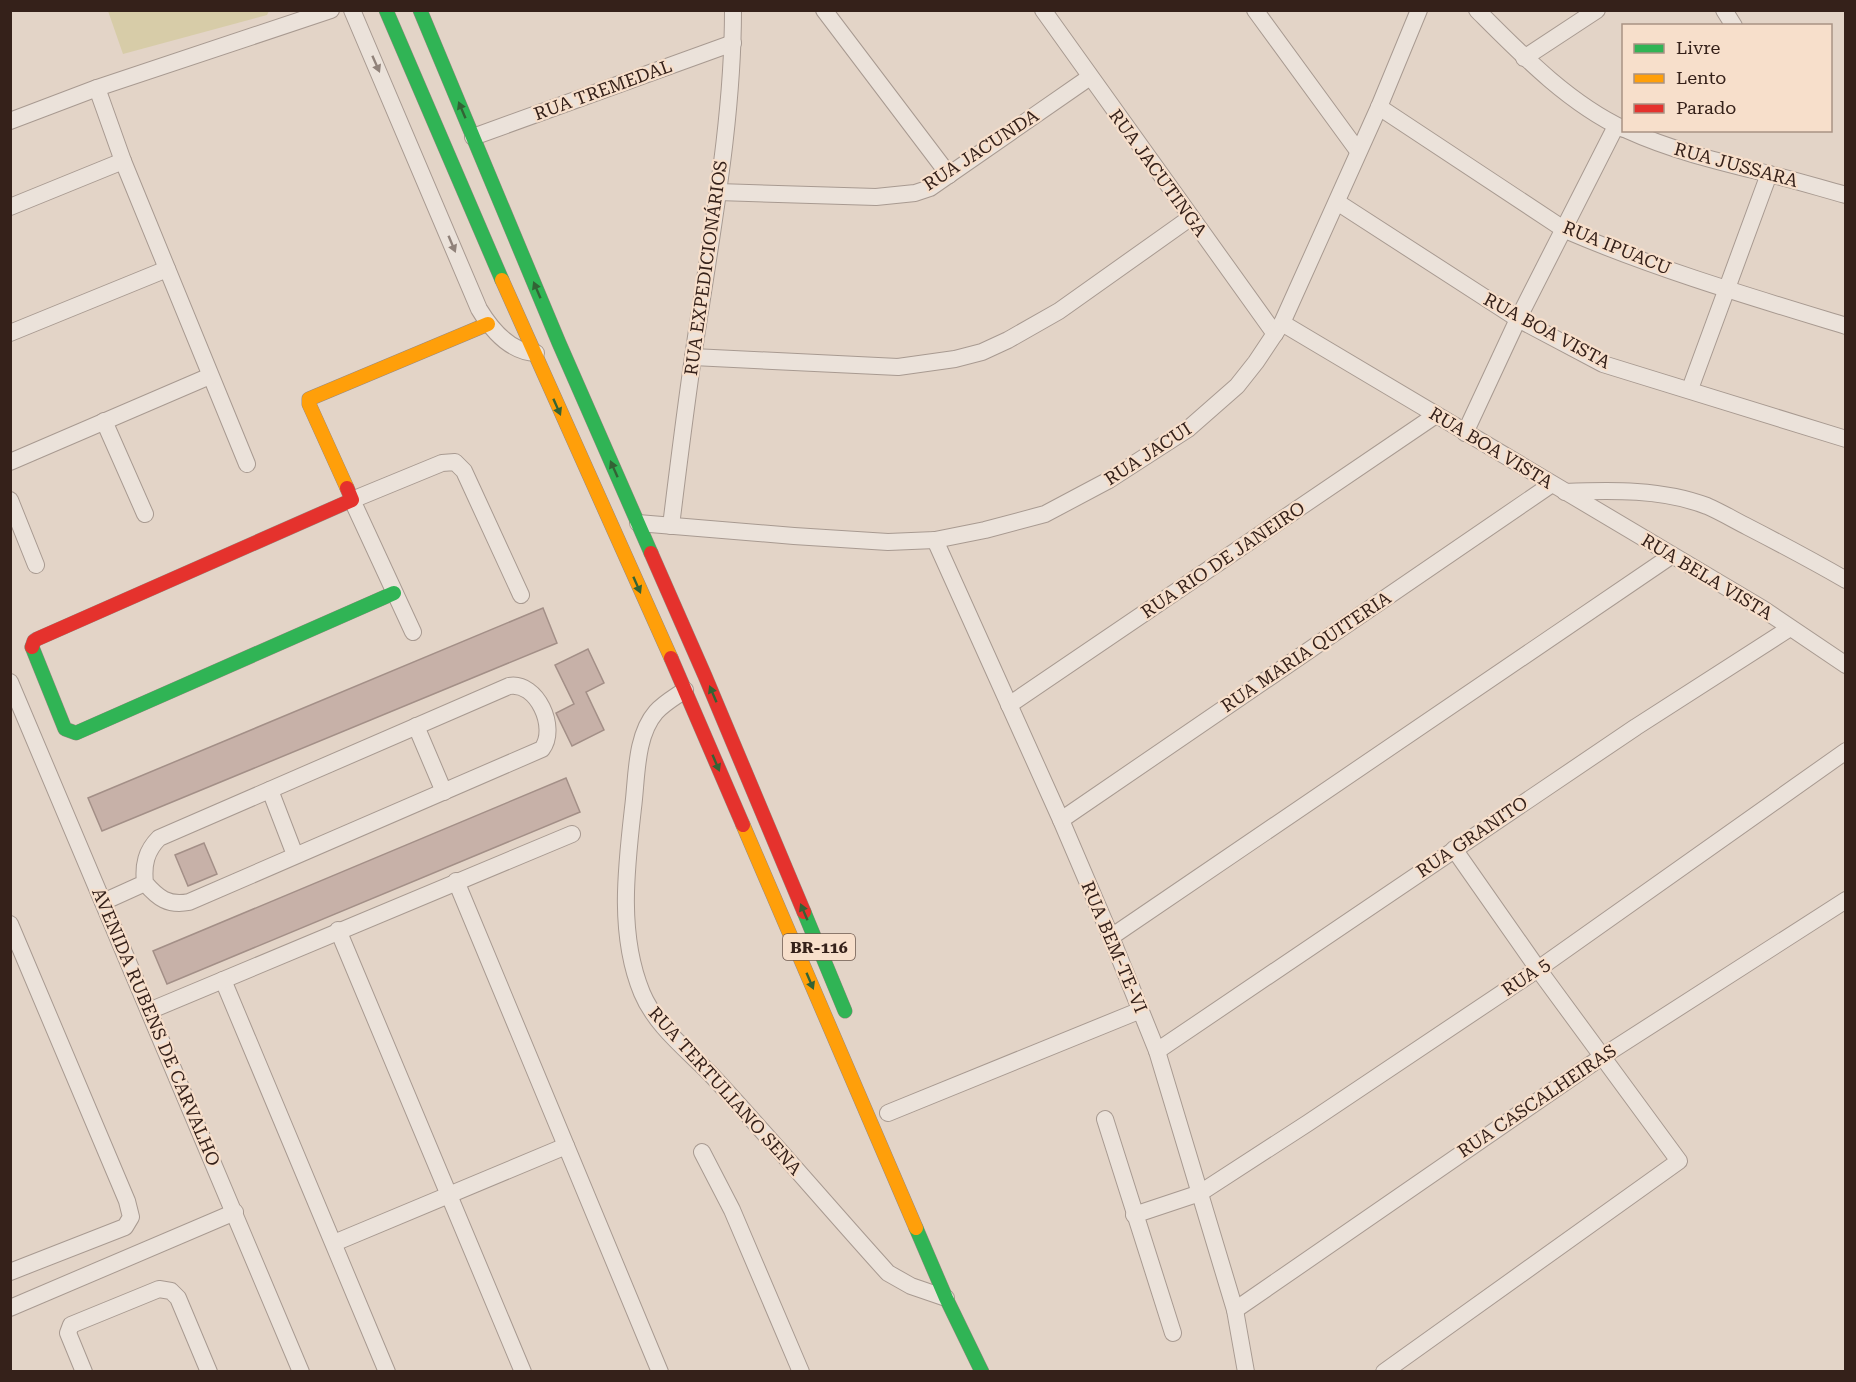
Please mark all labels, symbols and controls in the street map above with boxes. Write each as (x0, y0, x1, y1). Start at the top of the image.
legend (1622, 24, 1832, 132)
text: Livre (1676, 37, 1721, 58)
one-way arrow (372, 55, 381, 73)
street label: RUA TREMEDAL (531, 55, 675, 124)
text: Lento (1676, 67, 1726, 88)
text: Parado (1676, 97, 1736, 118)
one-way arrow (457, 101, 467, 119)
street label: RUA JACUNDA (919, 104, 1043, 195)
street label: RUA JACUTINGA (1105, 105, 1212, 241)
street label: RUA JUSSARA (1672, 138, 1801, 191)
street label: RUA EXPEDICIONÁRIOS (680, 159, 731, 377)
street label: RUA IPUACU (1560, 216, 1674, 279)
one-way arrow (447, 235, 457, 253)
one-way arrow (532, 281, 542, 299)
street label: RUA BOA VISTA (1480, 288, 1615, 373)
one-way arrow (553, 398, 562, 415)
street label: RUA BOA VISTA (1426, 402, 1557, 493)
street label: RUA JACUI (1100, 418, 1195, 489)
one-way arrow (610, 461, 619, 478)
street label: RUA RIO DE JANEIRO (1137, 497, 1309, 622)
street label: RUA BELA VISTA (1638, 529, 1777, 624)
one-way arrow (633, 576, 642, 593)
street label: RUA MARIA QUITERIA (1217, 587, 1395, 716)
one-way arrow (708, 684, 718, 702)
one-way arrow (712, 754, 721, 772)
street label: RUA GRANITO (1412, 792, 1531, 881)
street label: RUA BEM-TE-VI (1077, 878, 1152, 1016)
street label: AVENIDA RUBENS DE CARVALHO (88, 885, 225, 1169)
one-way arrow (799, 903, 809, 921)
road number: BR-116 (783, 934, 855, 960)
street label: RUA 5 (1498, 953, 1554, 1000)
one-way arrow (806, 972, 815, 990)
street label: RUA TERTULIANO SENA (644, 1002, 807, 1179)
street label: RUA CASCALHEIRAS (1453, 1040, 1620, 1162)

